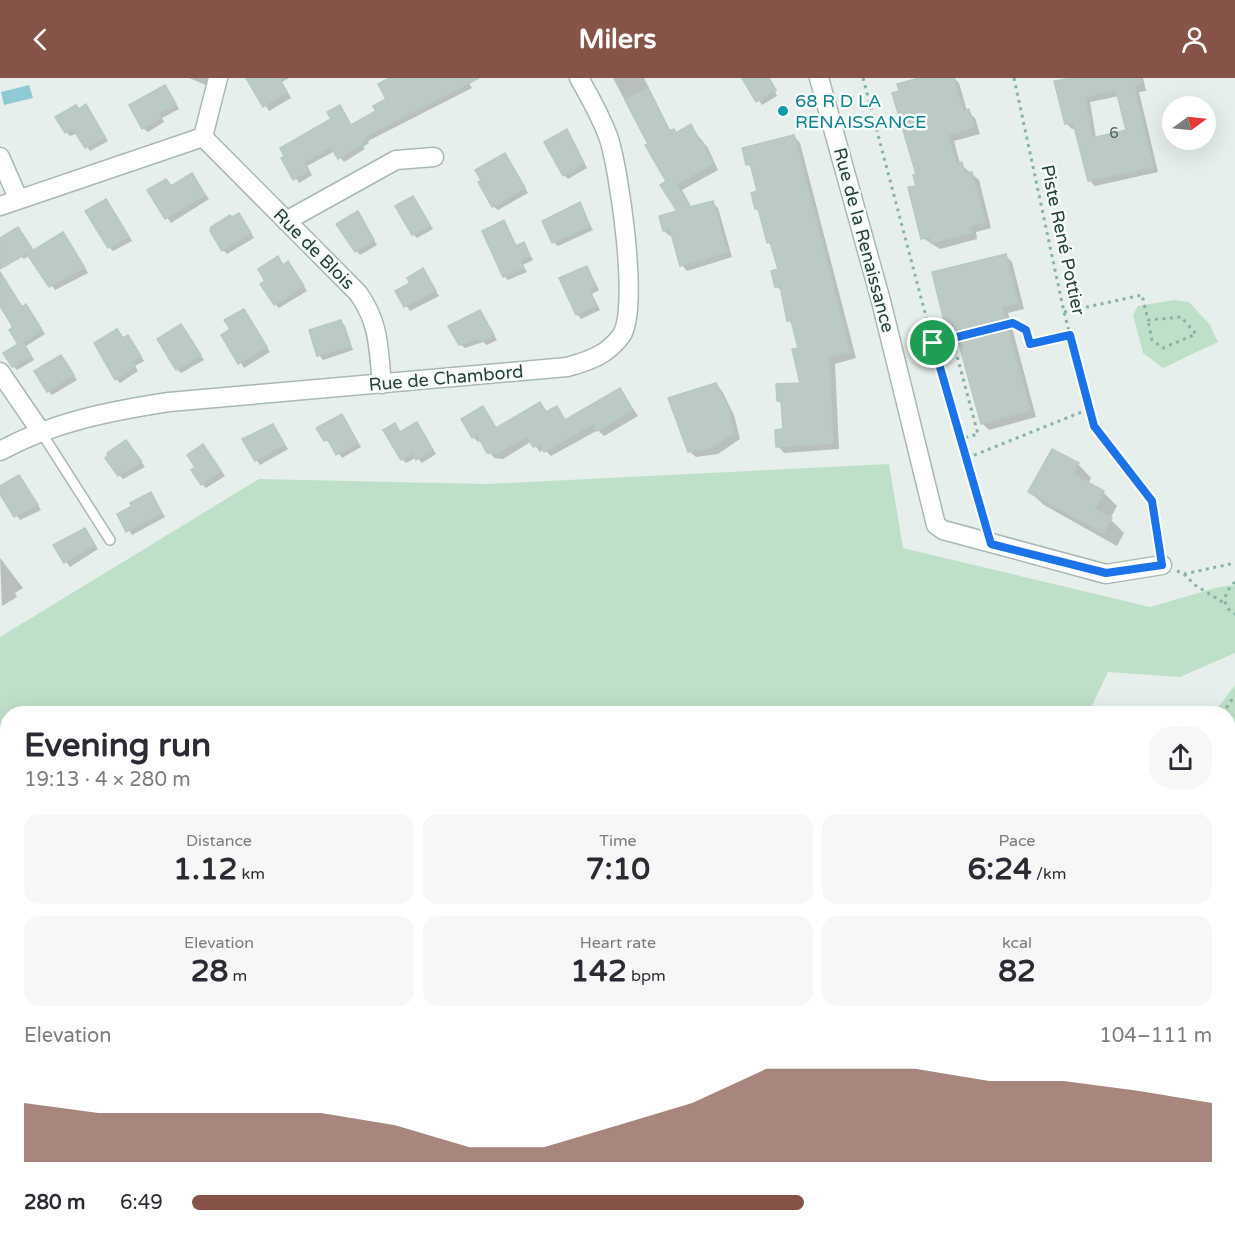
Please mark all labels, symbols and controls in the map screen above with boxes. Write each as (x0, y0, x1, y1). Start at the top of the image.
icon: back (24, 23, 57, 56)
text: Milers (579, 23, 656, 56)
icon: person (1178, 23, 1211, 56)
place label: 68 R D LA RENAISSANCE (795, 90, 926, 133)
north arrow (1162, 96, 1216, 150)
map controls (1162, 96, 1216, 150)
marker: 68 R D LA RENAISSANCE (776, 104, 790, 118)
house number: 6 (1109, 124, 1119, 142)
street label: Rue de la Renaissance (829, 145, 899, 335)
street label: Piste René Pottier (1036, 163, 1090, 317)
street label: Rue de Blois (269, 204, 359, 294)
pin (907, 317, 958, 368)
icon: arrive (916, 326, 949, 359)
street label: Rue de Chambord (368, 360, 524, 396)
text: Evening run (24, 726, 211, 765)
button: share (1149, 726, 1212, 789)
text: 19:13 · 4 × 280 m (24, 768, 191, 792)
text: Distance (186, 831, 252, 851)
text: Time (599, 831, 637, 851)
text: Pace (999, 831, 1035, 851)
text: 1.12 (173, 851, 237, 888)
text: 7:10 (586, 851, 650, 888)
text: 6:24 (968, 851, 1032, 888)
text: km (237, 864, 265, 884)
text: /km (1032, 864, 1066, 884)
text: Elevation (184, 933, 254, 953)
text: Heart rate (580, 933, 656, 953)
text: kcal (1002, 933, 1032, 953)
text: 28 (191, 953, 228, 990)
text: 142 (570, 953, 627, 990)
text: 82 (998, 953, 1036, 990)
text: m (228, 966, 247, 986)
text: bpm (627, 966, 666, 986)
text: Elevation (24, 1024, 111, 1048)
text: 104–111 m (1099, 1024, 1212, 1048)
text: 280 m (24, 1191, 85, 1215)
text: 6:49 (120, 1191, 163, 1215)

